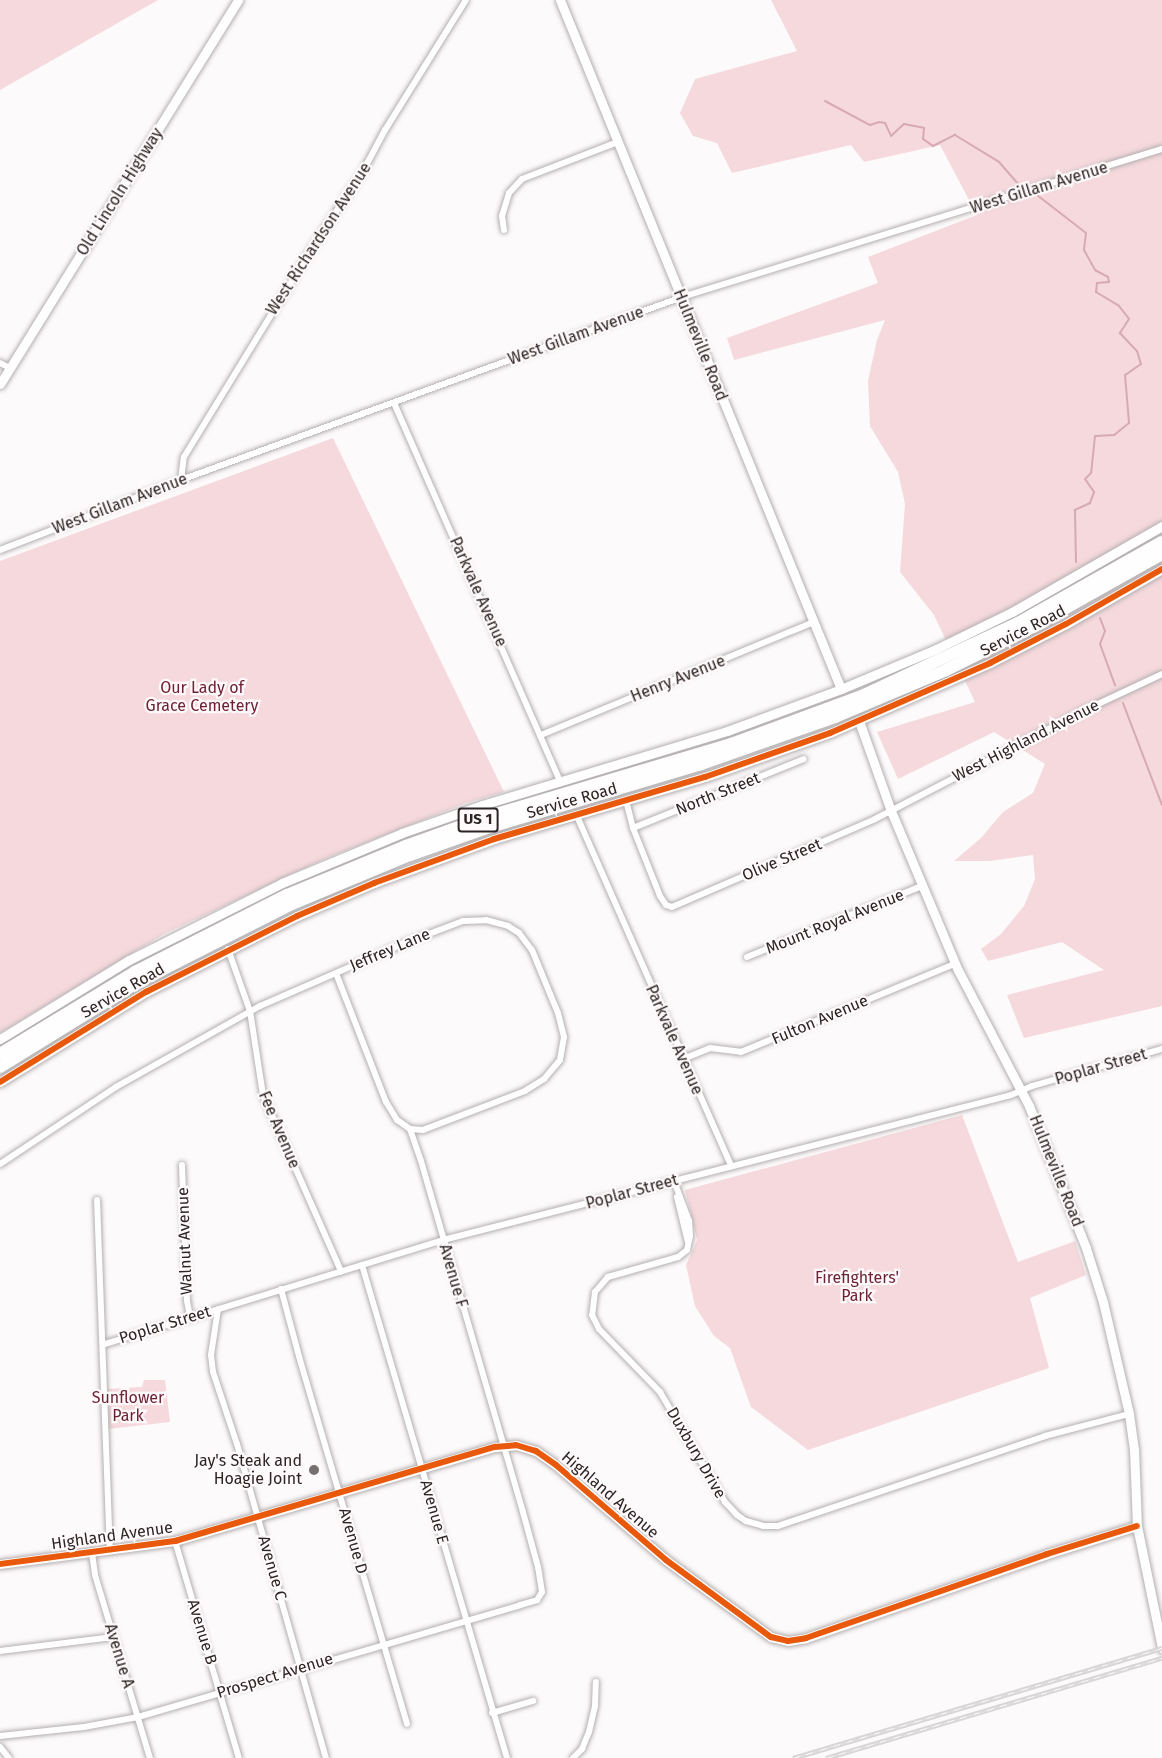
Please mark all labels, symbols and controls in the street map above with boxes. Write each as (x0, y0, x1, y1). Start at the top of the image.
street label: Old Lincoln Highway (73, 125, 167, 259)
street label: West Gillam Avenue (968, 158, 1110, 218)
street label: West Richardson Avenue (262, 159, 376, 319)
street label: Hulmeville Road (669, 286, 731, 404)
street label: West Gillam Avenue (506, 303, 646, 369)
street label: West Gillam Avenue (50, 469, 190, 539)
street label: Parkvale Avenue (445, 534, 511, 650)
street label: Service Road (977, 601, 1069, 661)
street label: Henry Avenue (628, 651, 728, 707)
park label: Our Lady of Grace Cemetery (146, 678, 258, 716)
street label: West Highland Avenue (949, 696, 1103, 786)
street label: North Street (673, 768, 763, 820)
street label: Service Road (525, 779, 619, 823)
road number: US 1 (457, 808, 499, 832)
street label: Olive Street (739, 835, 825, 885)
street label: Mount Royal Avenue (763, 885, 907, 959)
street label: Jeffrey Lane (347, 924, 433, 976)
street label: Service Road (78, 959, 168, 1023)
street label: Parkvale Avenue (641, 982, 707, 1098)
street label: Fulton Avenue (769, 991, 871, 1049)
street label: Poplar Street (1053, 1045, 1149, 1089)
street label: Fee Avenue (254, 1088, 304, 1172)
street label: Hulmeville Road (1025, 1112, 1087, 1230)
street label: Poplar Street (584, 1170, 680, 1214)
street label: Walnut Avenue (174, 1187, 196, 1295)
street label: Avenue F (435, 1242, 471, 1310)
park label: Firefighters' Park (815, 1268, 899, 1306)
street label: Poplar Street (117, 1302, 213, 1348)
park label: Sunflower Park (92, 1388, 164, 1426)
street label: Duxbury Drive (662, 1404, 730, 1502)
street label: Highland Avenue (557, 1448, 663, 1542)
place label: Jay's Steak and Hoagie Joint (194, 1451, 302, 1489)
marker: Jay's Steak and Hoagie Joint (307, 1463, 321, 1477)
street label: Avenue E (416, 1478, 452, 1546)
street label: Avenue D (334, 1506, 372, 1576)
street label: Highland Avenue (50, 1518, 174, 1554)
street label: Avenue C (254, 1533, 290, 1603)
street label: Avenue B (183, 1597, 221, 1667)
street label: Avenue A (100, 1621, 138, 1691)
street label: Prospect Avenue (215, 1649, 335, 1703)

